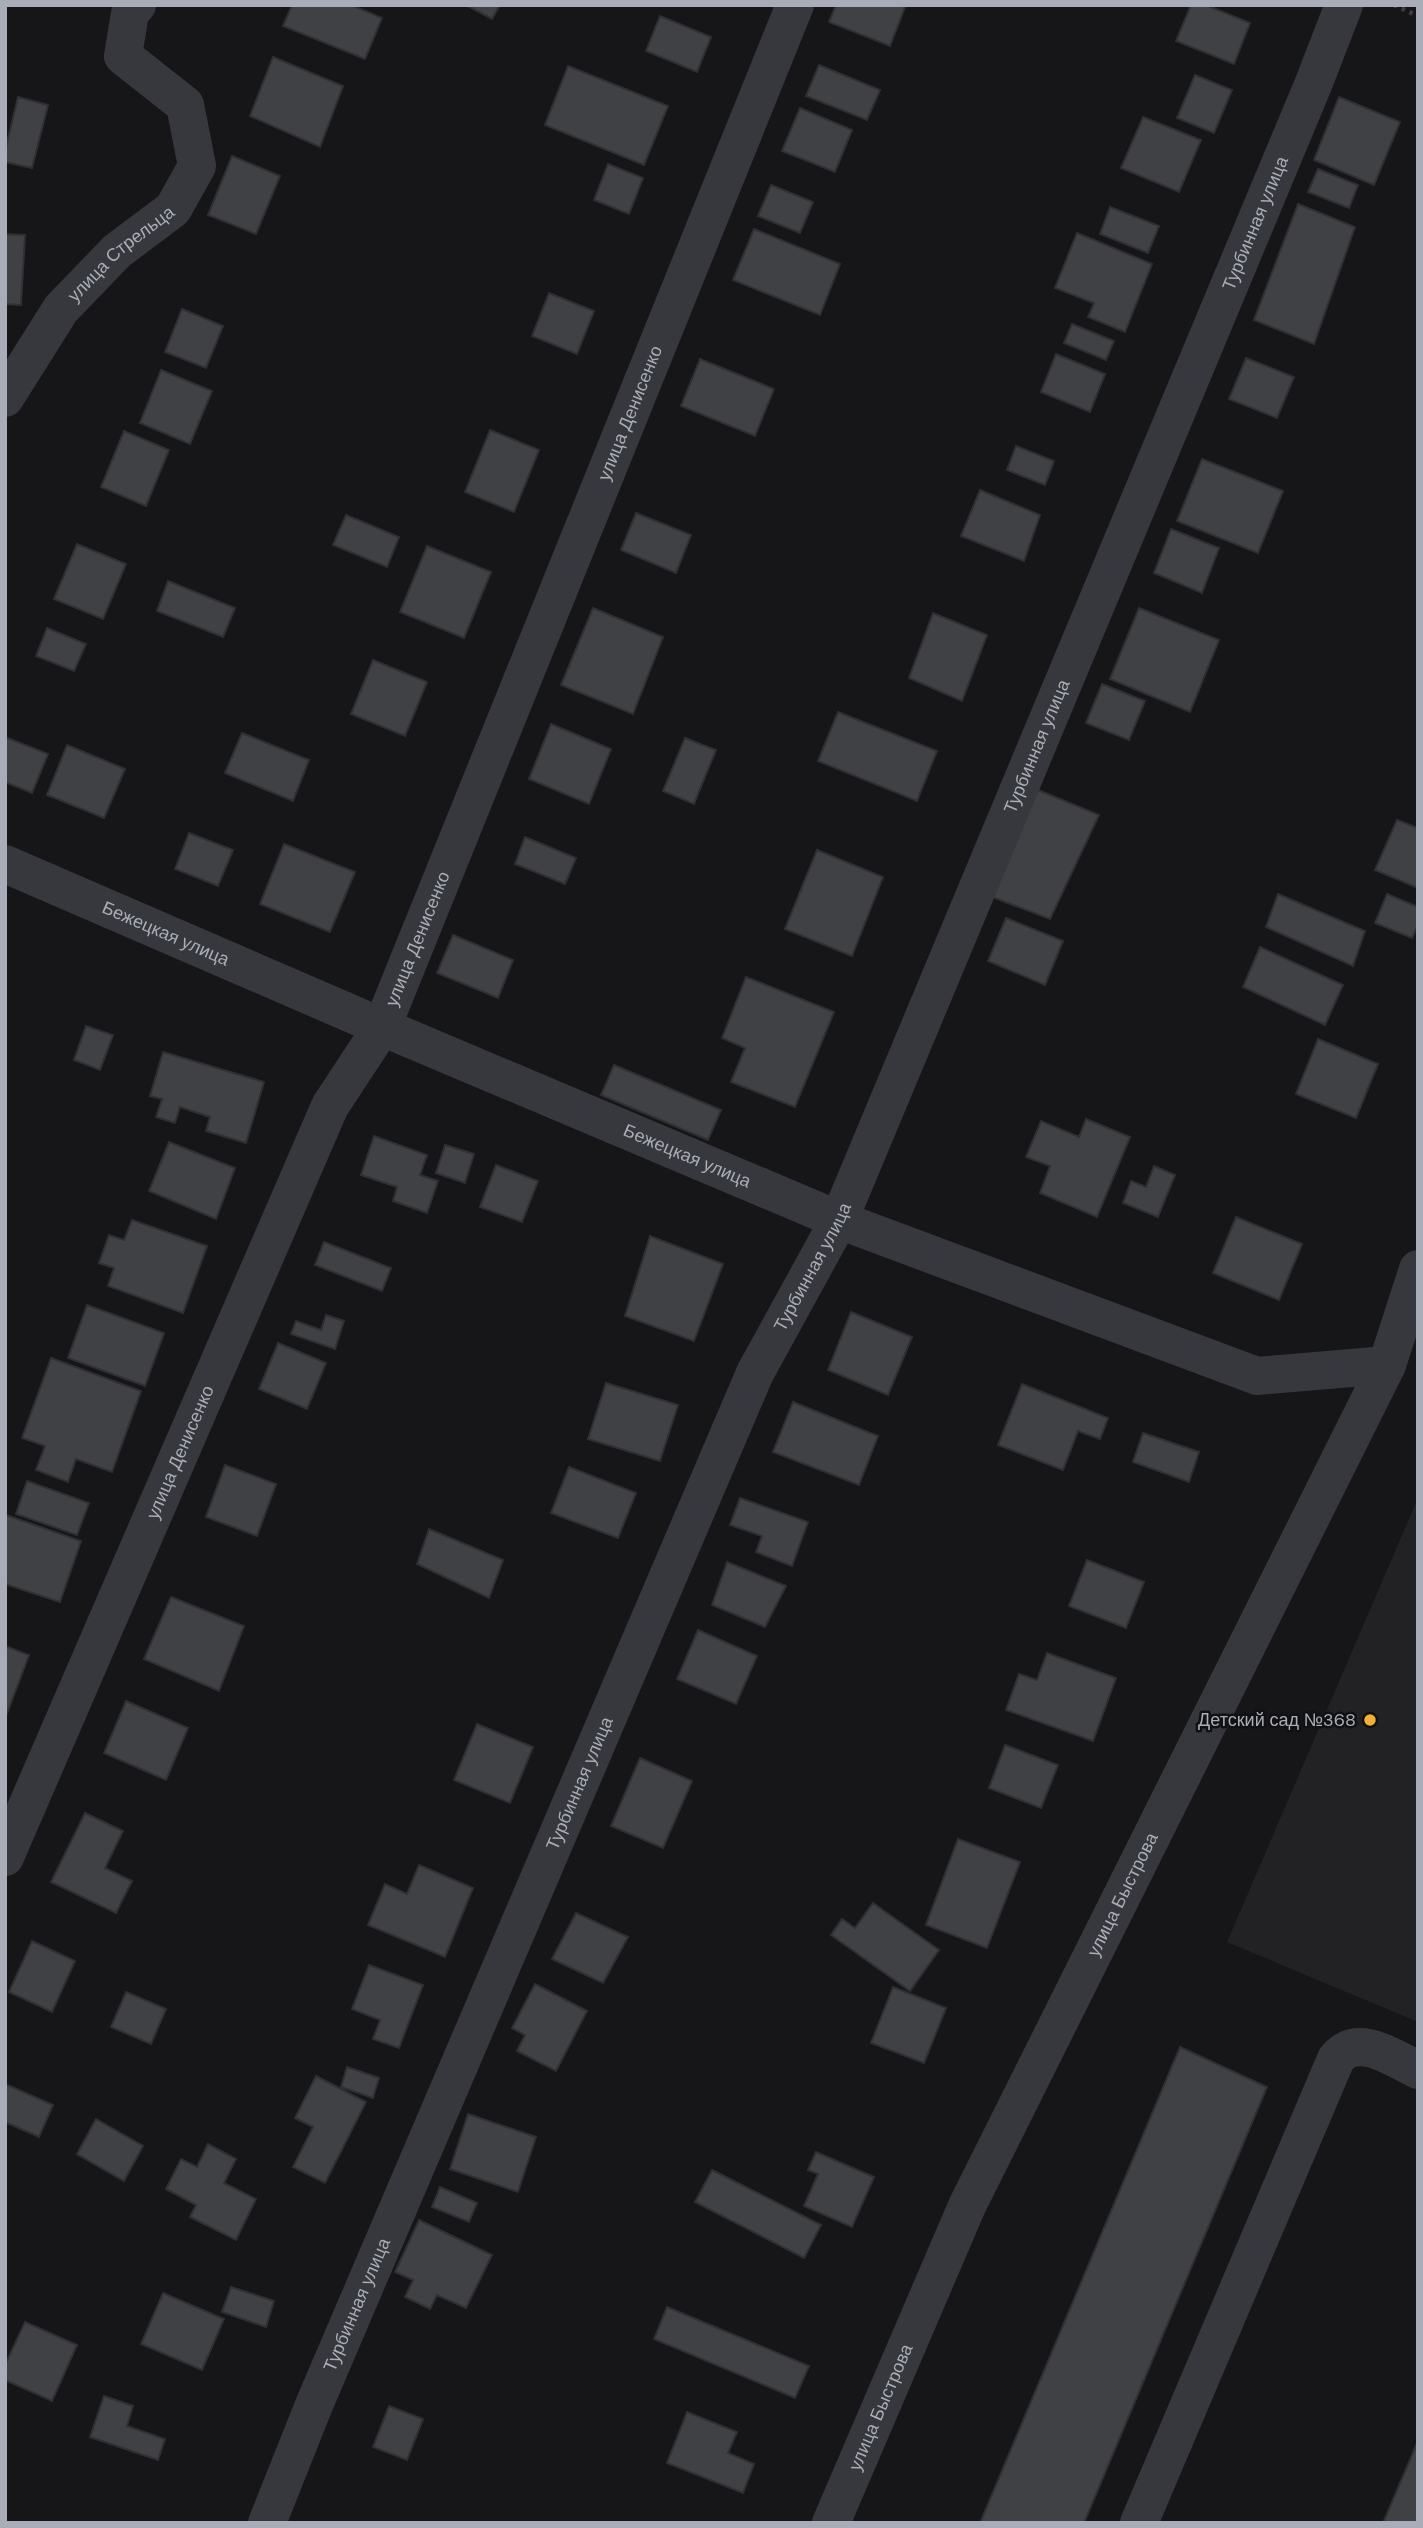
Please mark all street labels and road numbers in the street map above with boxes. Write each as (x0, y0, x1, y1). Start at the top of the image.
street label: Турбинная улица (1217, 152, 1294, 294)
street label: улица Стрельца (62, 200, 180, 307)
street label: улица Денисенко (592, 342, 668, 484)
street label: Турбинная улица (998, 675, 1076, 817)
street label: улица Денисенко (380, 868, 456, 1010)
street label: Бежецкая улица (98, 895, 234, 972)
street label: Бежецкая улица (620, 1118, 756, 1194)
street label: Турбинная улица (768, 1198, 857, 1336)
street label: улица Денисенко (141, 1382, 220, 1523)
street label: Турбинная улица (540, 1712, 619, 1854)
street label: улица Быстрова (1081, 1828, 1164, 1961)
street label: Турбинная улица (318, 2233, 396, 2375)
street label: улица Быстрова (843, 2339, 919, 2474)

